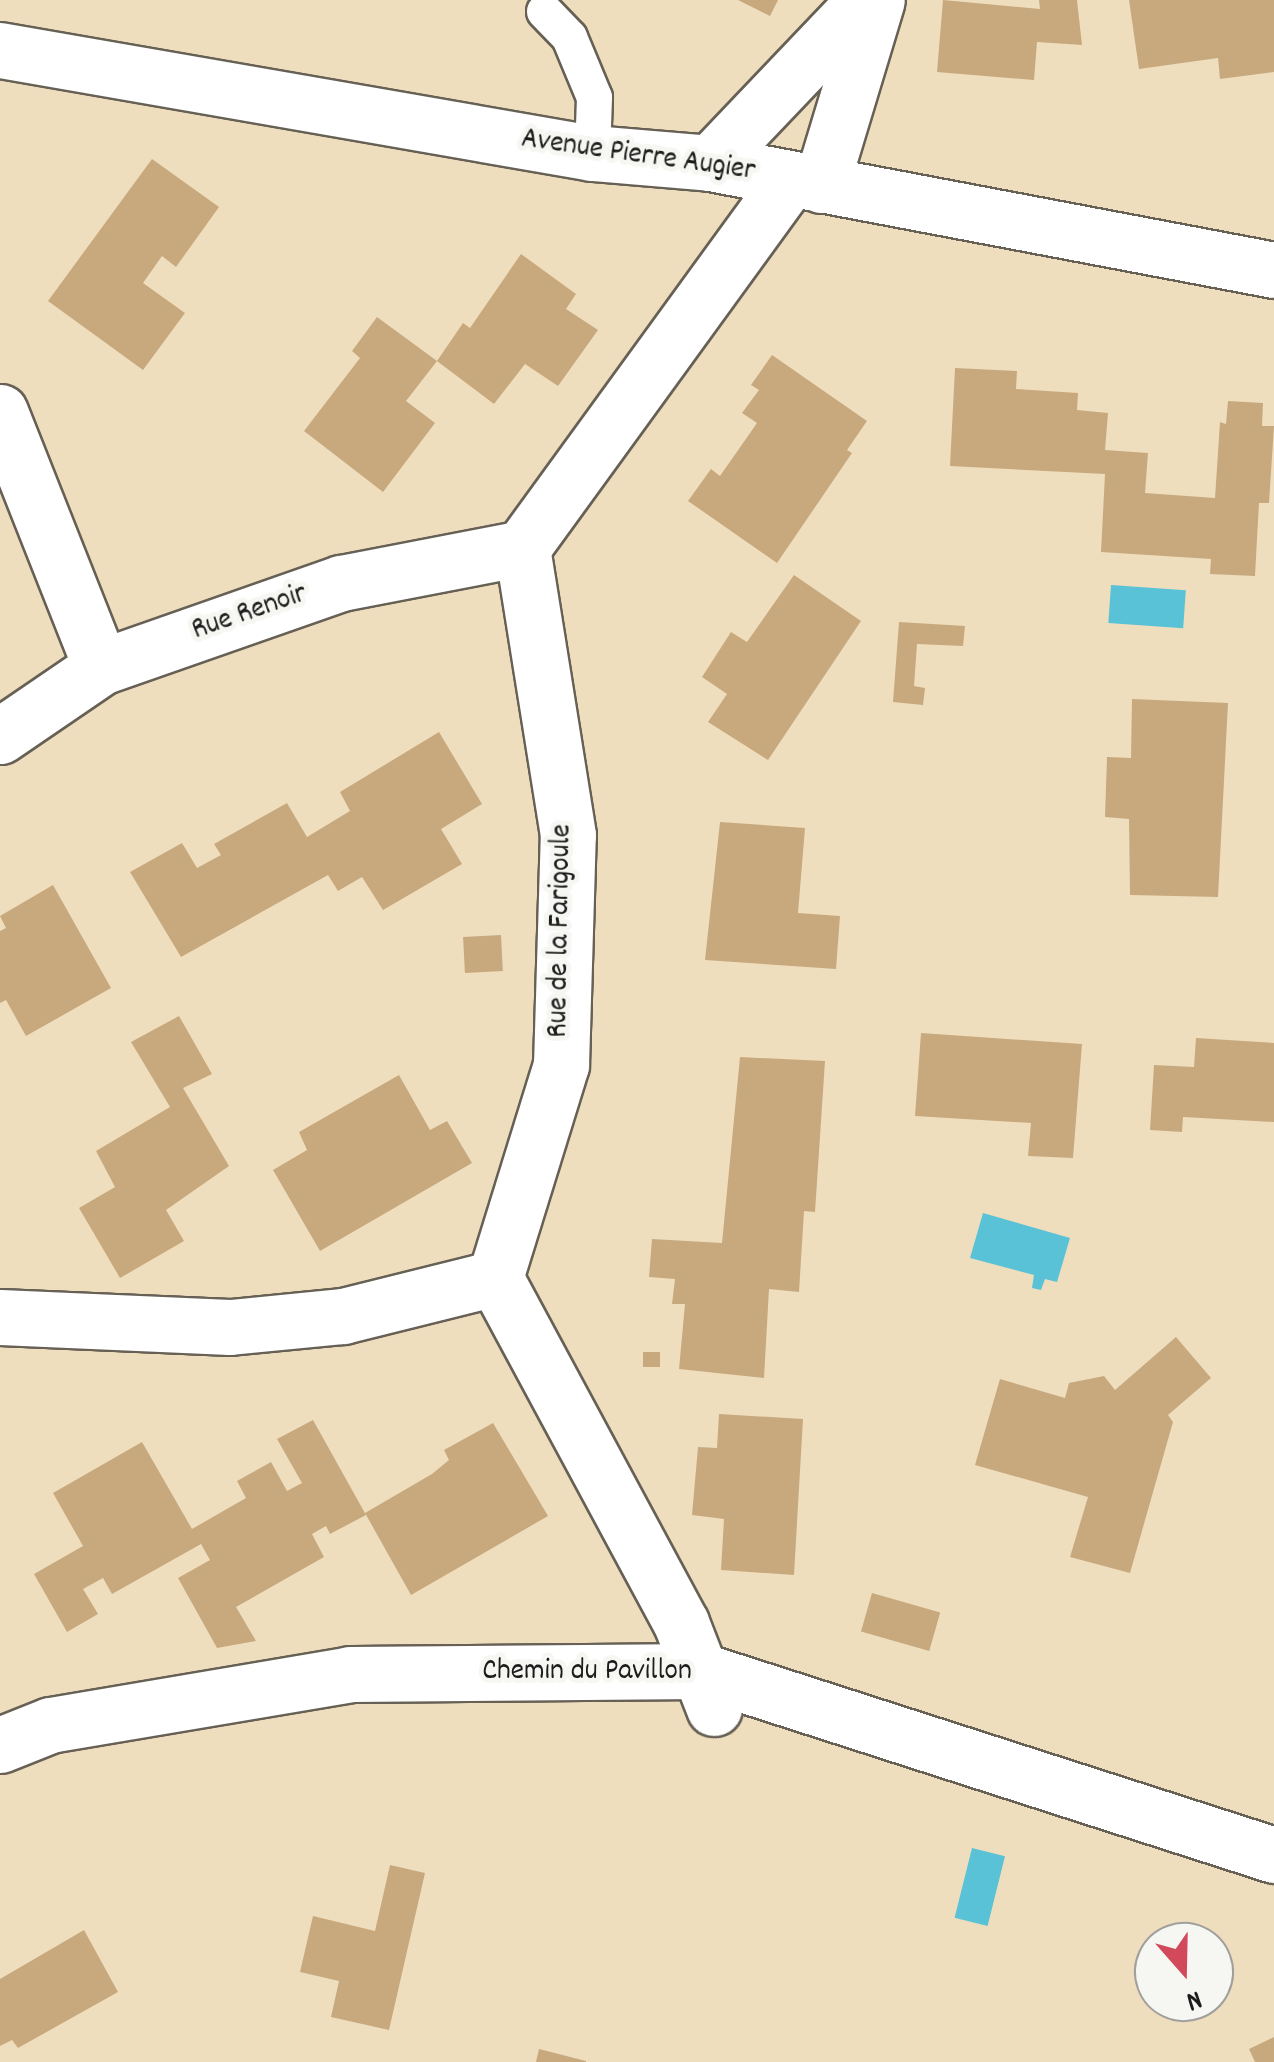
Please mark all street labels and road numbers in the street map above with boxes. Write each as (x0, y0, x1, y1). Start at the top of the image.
street label: Avenue Pierre Augier (519, 123, 757, 191)
street label: Rue Renoir (188, 578, 312, 650)
street label: Rue de la Farigoule (542, 824, 582, 1038)
street label: Chemin du Pavillon (482, 1655, 692, 1691)

